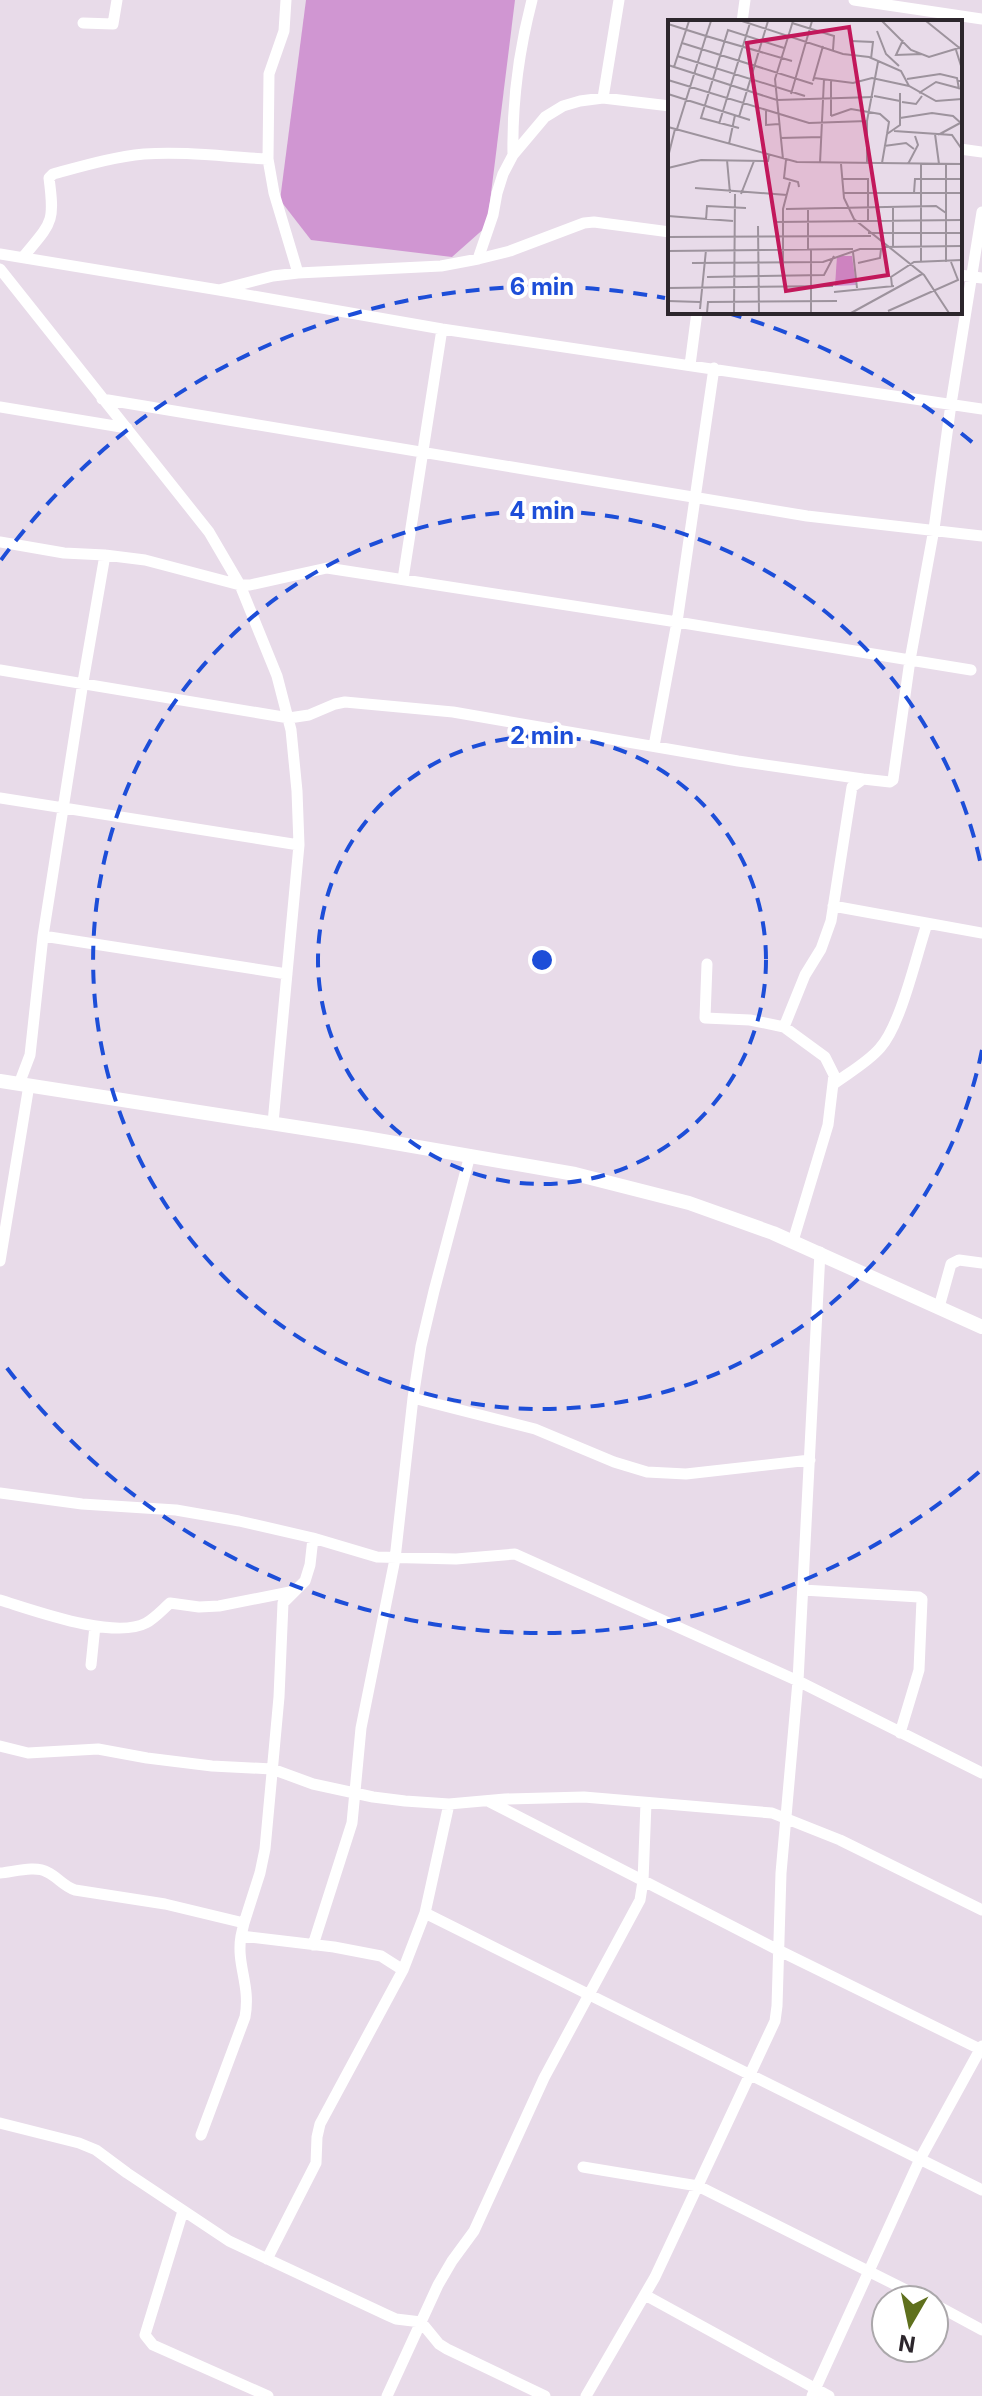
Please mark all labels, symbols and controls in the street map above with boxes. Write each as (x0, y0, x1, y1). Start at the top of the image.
inset map (668, 20, 962, 314)
text: 6 min (510, 272, 574, 301)
text: 4 min (509, 496, 575, 525)
text: 2 min (510, 721, 574, 750)
centre of rings (528, 946, 556, 974)
north arrow (870, 2284, 950, 2364)
text: N (897, 2330, 917, 2358)

